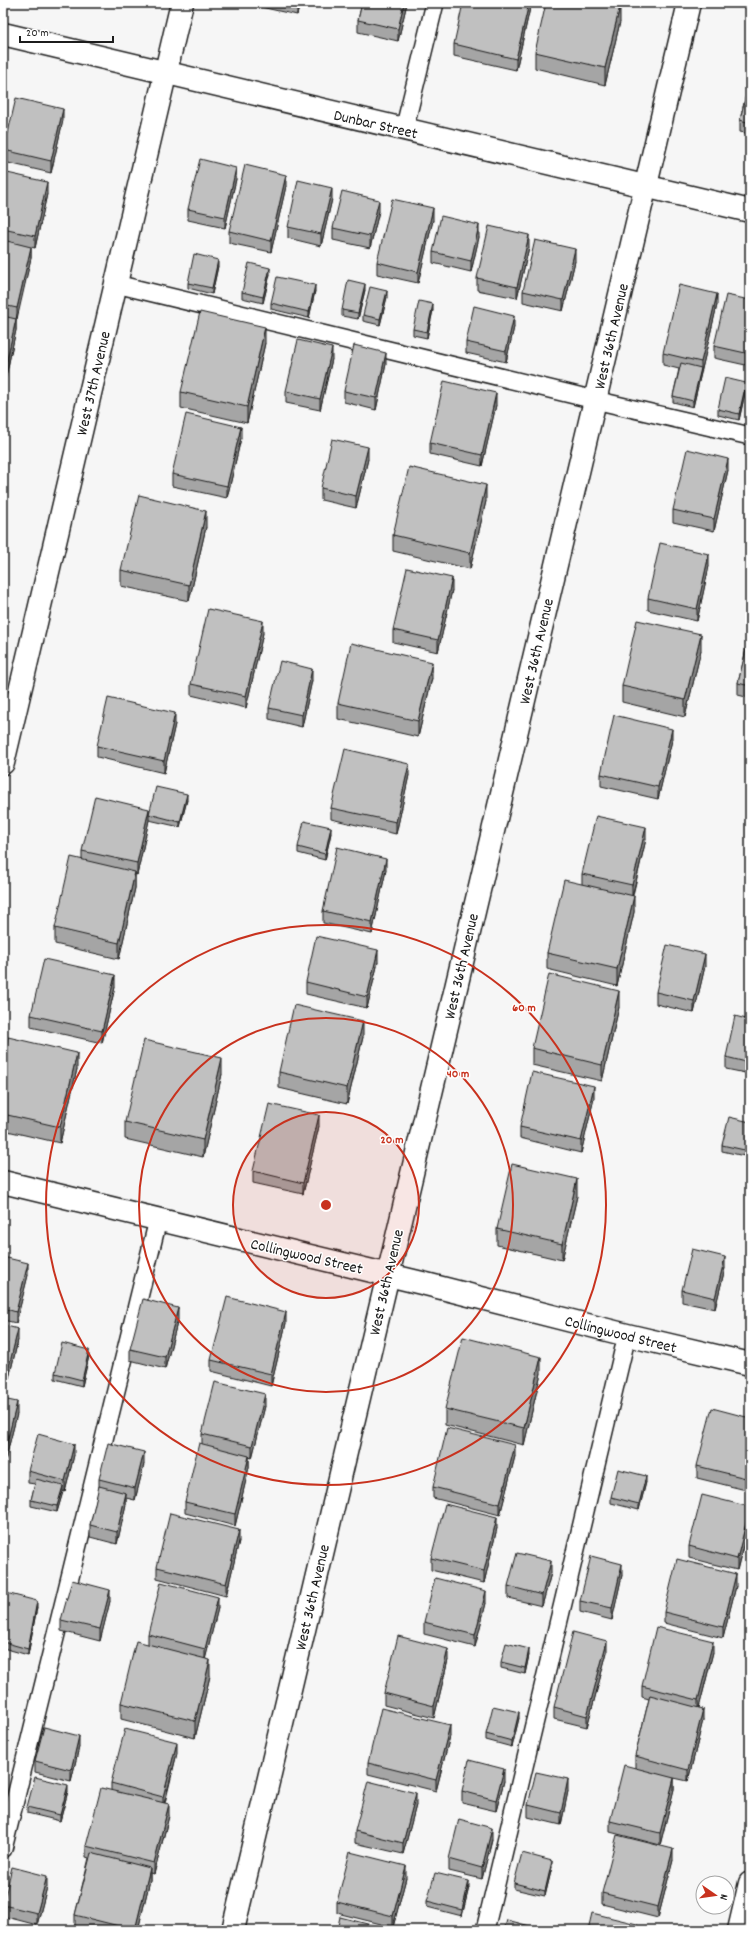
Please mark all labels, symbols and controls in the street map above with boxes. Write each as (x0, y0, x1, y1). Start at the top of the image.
scale bar (20, 18, 113, 44)
text: 20 m (26, 25, 49, 42)
street label: Dunbar Street (331, 105, 420, 146)
street label: West 36th Avenue (589, 281, 636, 392)
street label: West 37th Avenue (71, 329, 118, 438)
street label: West 36th Avenue (514, 596, 561, 707)
street label: West 36th Avenue (439, 911, 486, 1022)
text: 60 m (512, 1000, 536, 1017)
text: 40 m (447, 1066, 469, 1083)
text: 20 m (381, 1132, 403, 1149)
centre of rings (319, 1198, 333, 1212)
street label: West 36th Avenue (364, 1227, 411, 1338)
street label: Collingwood Street (248, 1233, 365, 1282)
street label: Collingwood Street (562, 1310, 679, 1360)
street label: West 36th Avenue (290, 1542, 337, 1653)
north arrow (695, 1875, 735, 1915)
text: N (714, 1892, 731, 1902)

